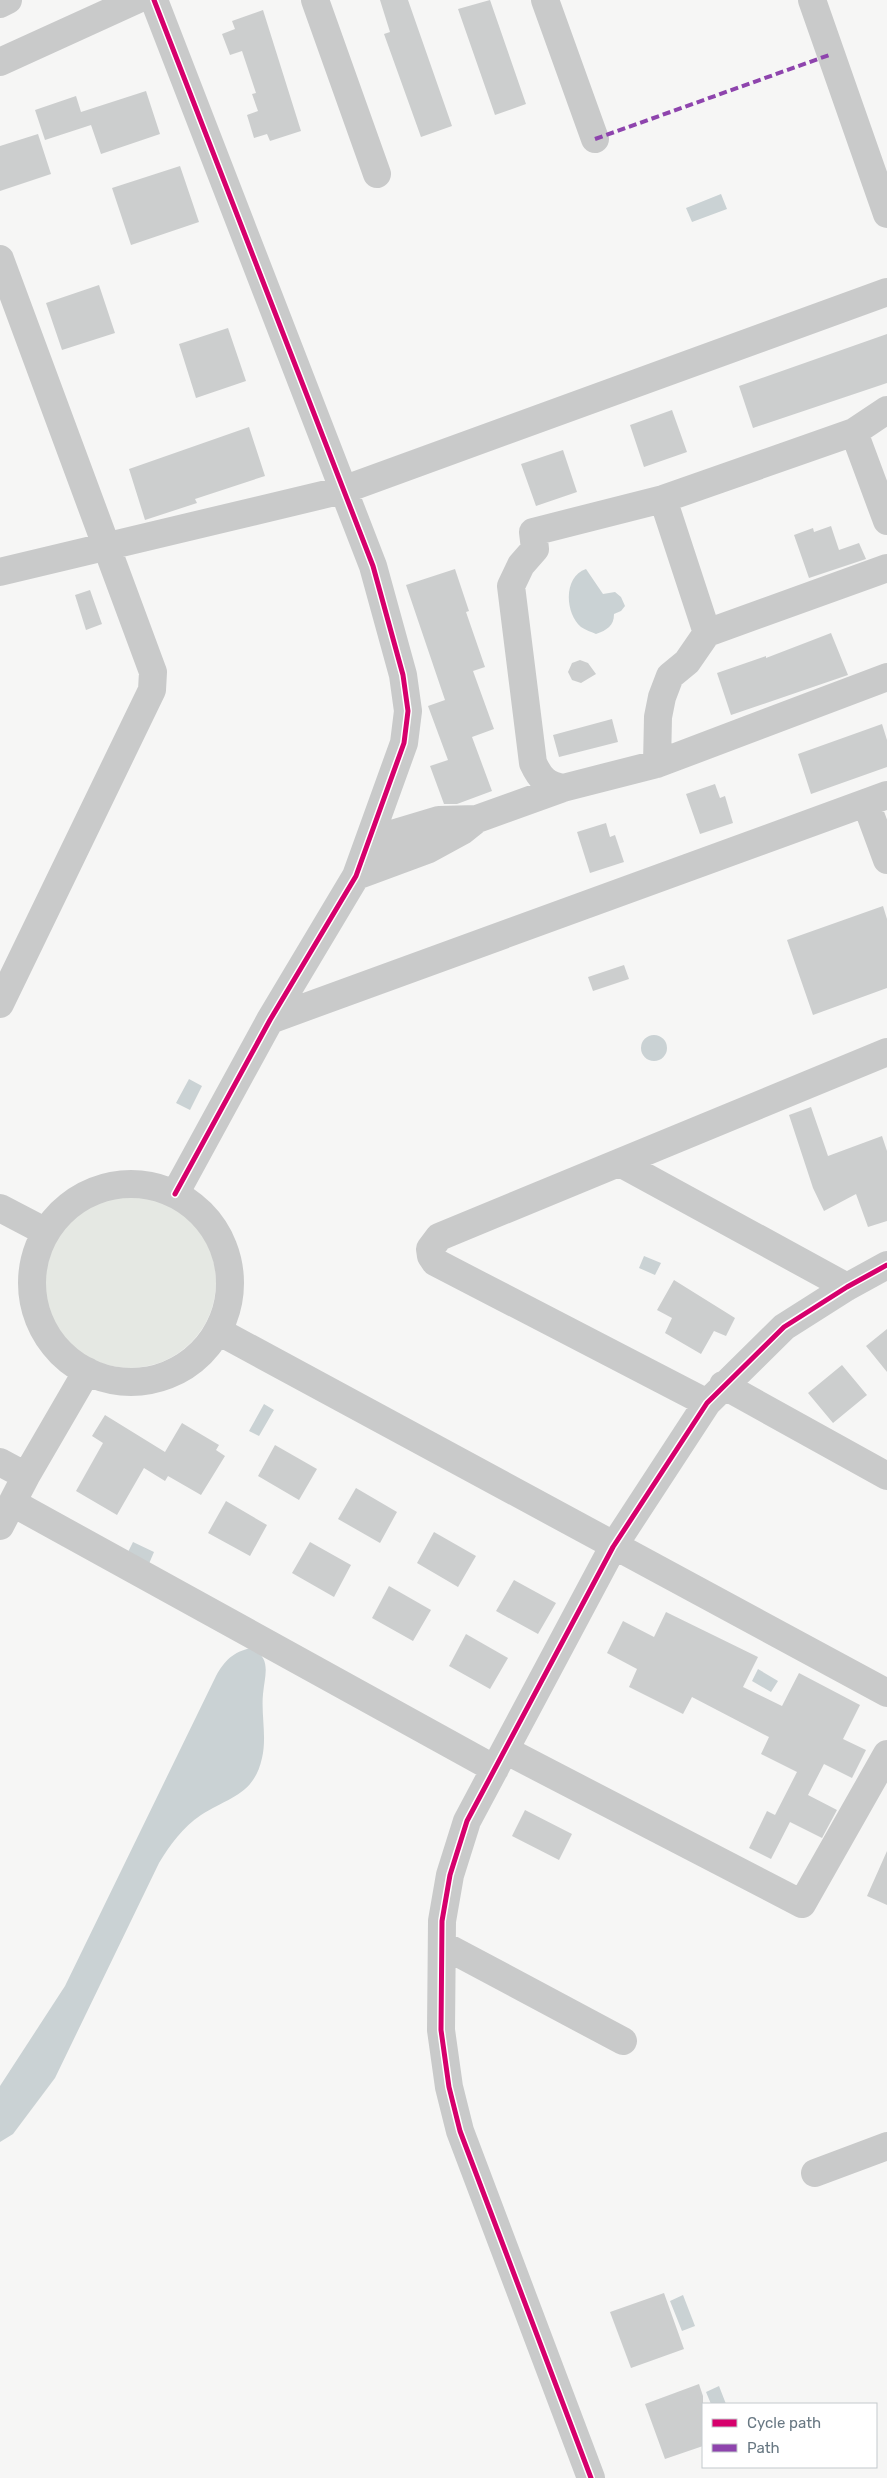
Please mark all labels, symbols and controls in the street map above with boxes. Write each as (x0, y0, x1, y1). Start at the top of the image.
legend (702, 2403, 877, 2468)
text: Cycle path (747, 2414, 821, 2432)
text: Path (747, 2439, 780, 2457)

